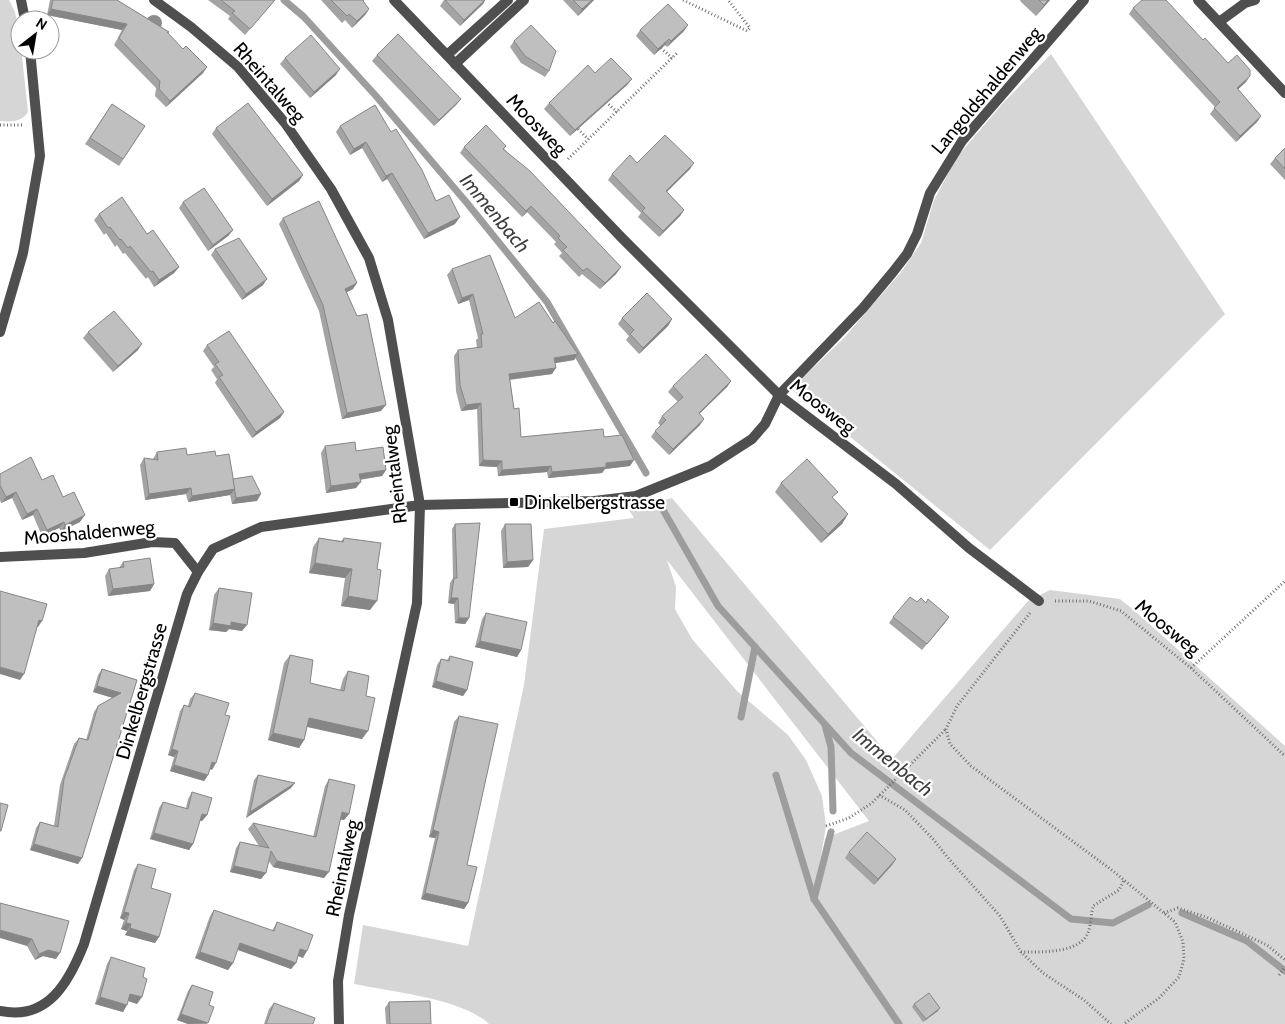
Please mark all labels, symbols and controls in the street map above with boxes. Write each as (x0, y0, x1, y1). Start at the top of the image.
north arrow (10, 10, 60, 60)
text: N (33, 14, 51, 34)
street label: Langoldshaldenweg (926, 21, 1047, 159)
street label: Rheintalweg (229, 38, 311, 128)
street label: Moosweg (502, 89, 572, 160)
water label: Immenbach (455, 169, 535, 257)
street label: Moosweg (785, 374, 860, 439)
street label: Rheintalweg (377, 424, 412, 525)
place label: Dinkelbergstrasse (524, 491, 665, 514)
marker: Dinkelbergstrasse (508, 496, 520, 508)
street label: Mooshaldenweg (23, 515, 156, 550)
street label: Moosweg (1131, 594, 1205, 661)
street label: Dinkelbergstrasse (111, 620, 172, 762)
water label: Immenbach (848, 722, 938, 802)
street label: Rheintalweg (321, 817, 364, 919)

